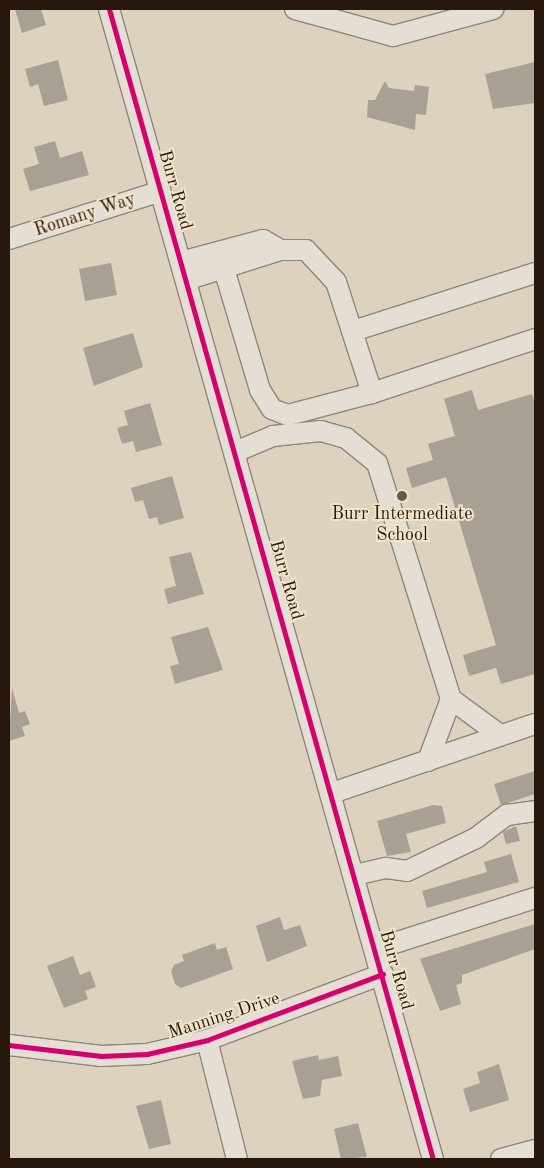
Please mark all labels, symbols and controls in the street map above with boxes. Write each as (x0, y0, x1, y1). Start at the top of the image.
street label: Burr Road (153, 148, 197, 232)
street label: Romany Way (32, 188, 138, 242)
marker: Burr Intermediate School (396, 490, 408, 502)
place label: Burr Intermediate School (332, 504, 472, 546)
street label: Burr Road (264, 538, 308, 622)
street label: Burr Road (374, 928, 418, 1012)
street label: Manning Drive (166, 988, 282, 1044)

